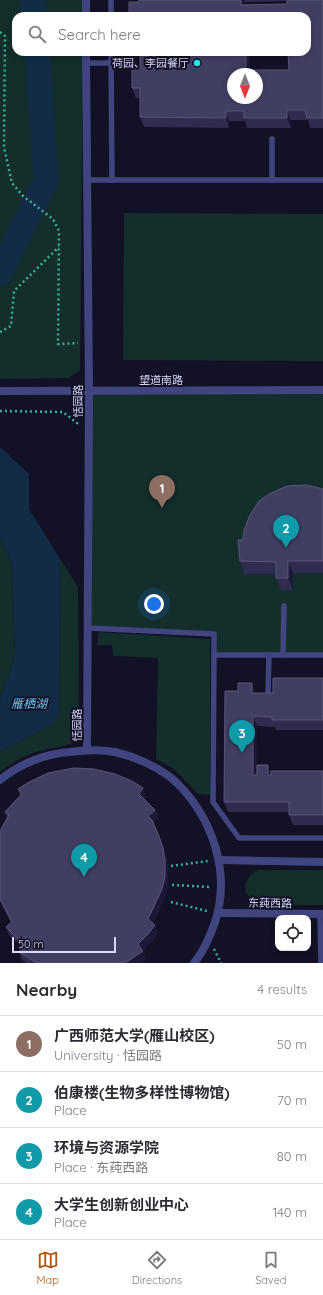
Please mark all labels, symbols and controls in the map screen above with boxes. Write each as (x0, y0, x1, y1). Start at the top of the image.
search box (12, 12, 311, 56)
icon: search (26, 23, 48, 45)
text: Search here (58, 25, 141, 44)
place label: 荷园、李园餐厅 (112, 56, 189, 70)
marker: 荷园、李园餐厅 (192, 58, 202, 68)
north arrow (227, 68, 263, 104)
street label: 望道南路 (139, 373, 183, 387)
street label: 恬园路 (71, 385, 85, 418)
pin: 1 (149, 475, 175, 508)
pin: 2 (273, 515, 299, 548)
your location (144, 594, 164, 614)
water label: 雁栖湖 (11, 696, 49, 711)
street label: 恬园路 (70, 709, 84, 742)
pin: 3 (229, 720, 255, 753)
pin: 4 (71, 844, 97, 877)
street label: 东莼西路 (248, 896, 292, 910)
map controls (275, 915, 311, 951)
button: locate (275, 915, 311, 951)
scale bar (12, 935, 116, 954)
text: 50 m (18, 937, 44, 951)
text: Nearby (16, 979, 77, 1000)
text: 4 results (257, 981, 307, 997)
text: 广西师范大学(雁山校区) (54, 1026, 215, 1045)
text: 1 (26, 1036, 32, 1052)
text: 50 m (277, 1036, 307, 1052)
text: University · 恬园路 (54, 1047, 162, 1063)
text: 伯康楼(生物多样性博物馆) (54, 1083, 230, 1102)
text: 2 (25, 1092, 33, 1108)
text: 70 m (277, 1092, 307, 1108)
text: Place (54, 1102, 87, 1118)
text: 环境与资源学院 (54, 1138, 159, 1157)
text: 3 (26, 1148, 32, 1164)
text: 80 m (277, 1148, 307, 1164)
text: Place · 东莼西路 (54, 1159, 148, 1175)
text: 大学生创新创业中心 (54, 1195, 189, 1214)
text: 4 (25, 1204, 33, 1220)
text: 140 m (272, 1204, 307, 1220)
text: Place (54, 1214, 87, 1230)
tab: Map (36, 1249, 59, 1287)
tab: Directions (132, 1249, 182, 1287)
tab: Saved (255, 1249, 287, 1287)

